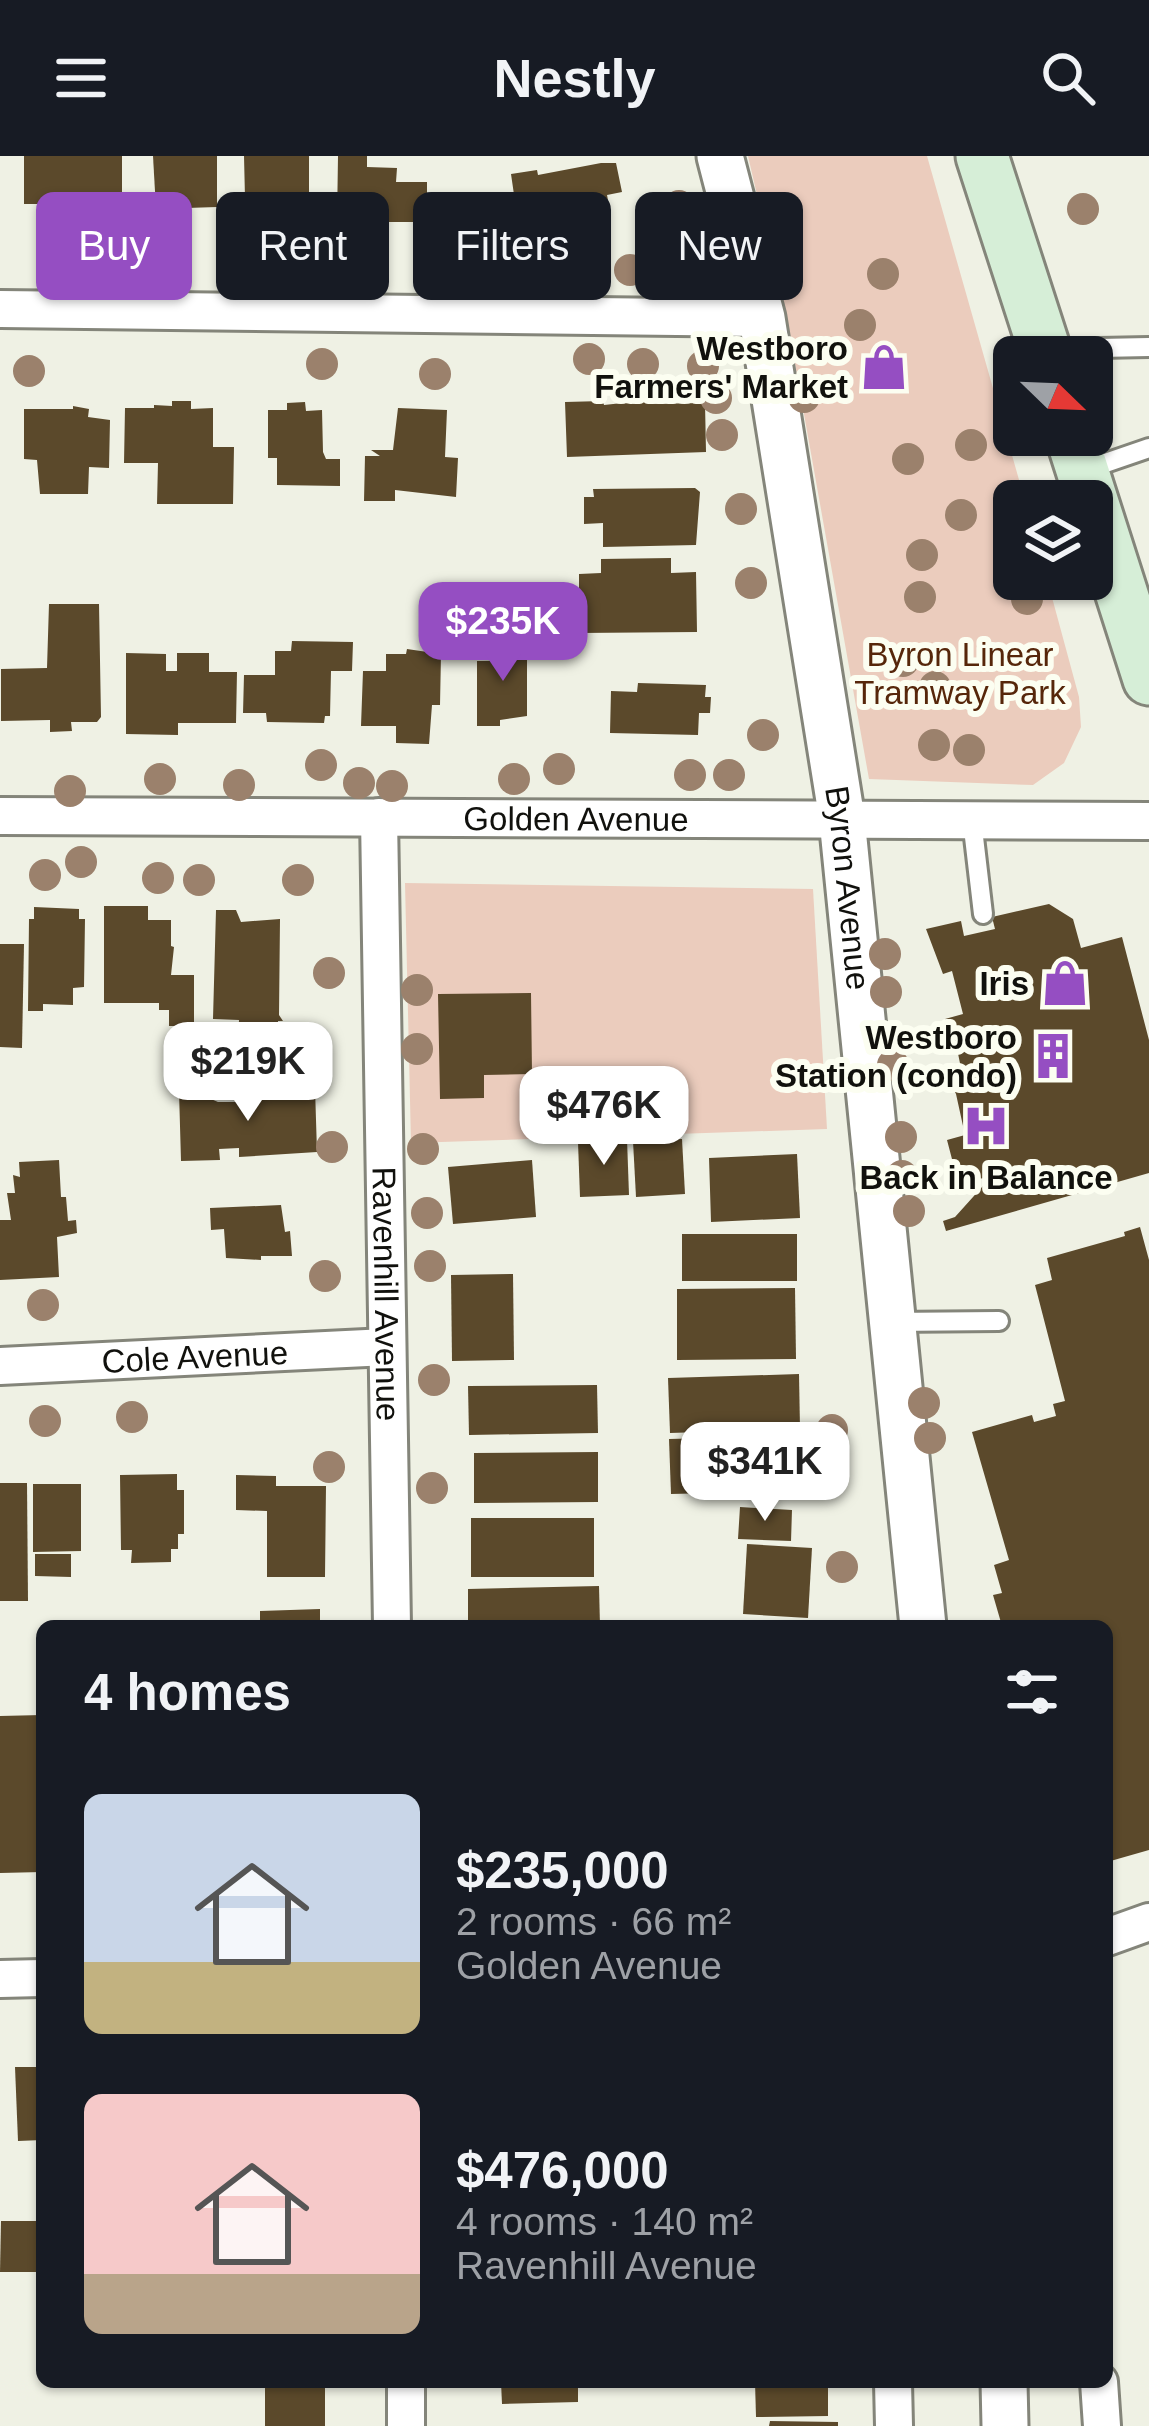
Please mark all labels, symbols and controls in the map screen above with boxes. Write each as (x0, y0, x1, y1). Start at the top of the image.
icon: menu (48, 45, 114, 111)
icon: search (1035, 45, 1101, 111)
text: Nestly (493, 48, 656, 108)
chip: Buy (36, 192, 192, 300)
chip: Rent (216, 192, 389, 300)
chip: Filters (413, 192, 611, 300)
chip: New (635, 192, 803, 300)
place label: Westboro Farmers' Market (594, 330, 848, 405)
north arrow (993, 336, 1113, 456)
map controls (993, 336, 1113, 600)
shop icon: Westboro Farmers' Market (859, 342, 909, 392)
button: layers (993, 480, 1113, 600)
pin: $235K (419, 582, 587, 684)
text: $235K (446, 599, 560, 642)
park label: Byron Linear Tramway Park (854, 636, 1066, 711)
street label: Byron Avenue (818, 783, 877, 992)
street label: Golden Avenue (463, 800, 689, 838)
shop icon: Iris (1040, 958, 1090, 1008)
place label: Iris (979, 965, 1029, 1002)
place label: Westboro Station (condo) (775, 1019, 1017, 1094)
pin: $219K (164, 1022, 332, 1124)
building icon: Westboro Station (condo) (1028, 1031, 1078, 1081)
text: $219K (191, 1039, 305, 1082)
pin: $476K (520, 1066, 688, 1168)
text: $476K (547, 1083, 661, 1126)
hospital icon: Back in Balance (961, 1101, 1011, 1151)
place label: Back in Balance (859, 1159, 1113, 1196)
street label: Ravenhill Avenue (366, 1166, 407, 1421)
street label: Cole Avenue (101, 1334, 289, 1380)
pin: $341K (681, 1422, 849, 1524)
text: $341K (708, 1439, 822, 1482)
icon: filters (999, 1659, 1065, 1725)
text: 4 homes (84, 1664, 291, 1721)
icon: home (180, 1842, 324, 1986)
text: $235,000 (456, 1842, 669, 1899)
text: 2 rooms · 66 m² (456, 1900, 731, 1943)
text: Golden Avenue (456, 1944, 722, 1987)
icon: home (180, 2142, 324, 2286)
text: $476,000 (456, 2142, 669, 2199)
text: 4 rooms · 140 m² (456, 2200, 753, 2243)
text: Ravenhill Avenue (456, 2244, 757, 2287)

